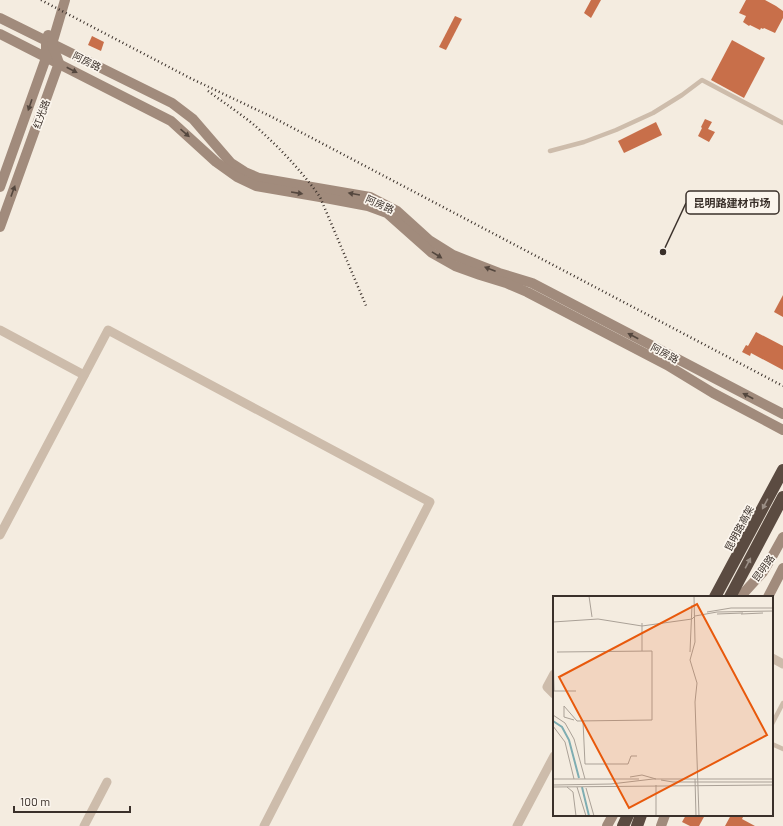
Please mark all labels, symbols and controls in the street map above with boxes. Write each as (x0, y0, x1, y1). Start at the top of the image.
street label: 阿房路 (71, 49, 103, 73)
one-way arrow (67, 67, 78, 73)
street label: 红光路 (30, 98, 52, 130)
one-way arrow (26, 99, 32, 111)
one-way arrow (180, 129, 191, 138)
one-way arrow (11, 184, 17, 196)
one-way arrow (291, 190, 303, 196)
one-way arrow (348, 191, 360, 197)
callout: 昆明路建材市场 (686, 191, 779, 214)
street label: 阿房路 (364, 192, 396, 216)
text: 昆明路建材市场 (694, 196, 771, 209)
one-way arrow (432, 251, 442, 259)
one-way arrow (484, 266, 496, 272)
one-way arrow (627, 333, 639, 339)
street label: 阿房路 (649, 341, 681, 365)
one-way arrow (743, 393, 754, 400)
one-way arrow (761, 499, 768, 510)
street label: 昆明路高架 (722, 503, 756, 553)
street label: 昆明路 (749, 552, 777, 584)
one-way arrow (745, 557, 752, 568)
inset map (553, 596, 773, 816)
scale bar (14, 788, 130, 814)
text: 100 m (20, 794, 50, 808)

